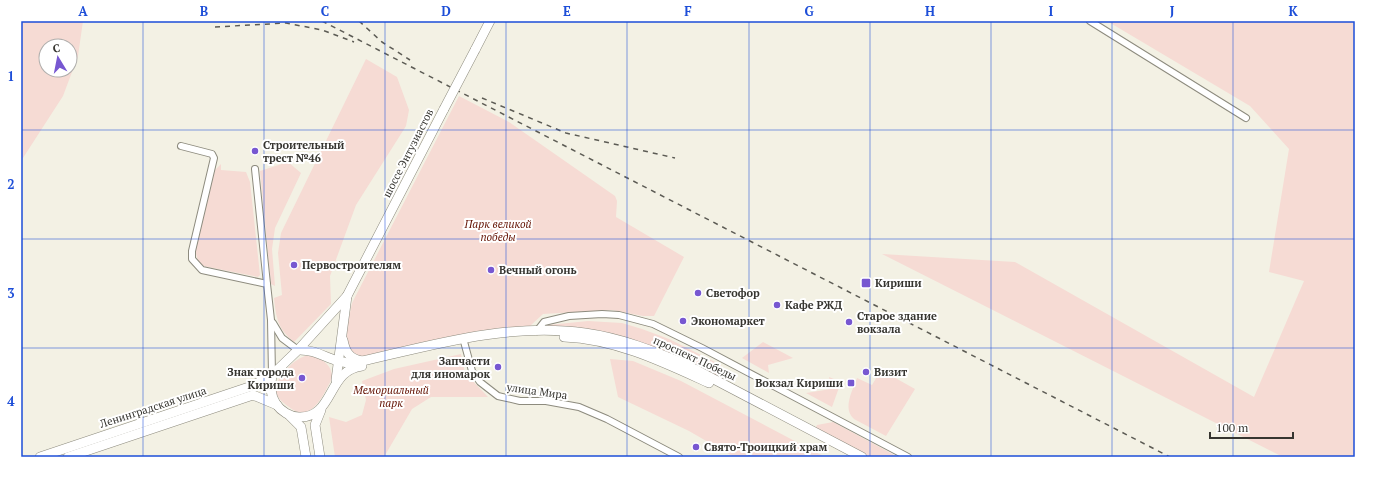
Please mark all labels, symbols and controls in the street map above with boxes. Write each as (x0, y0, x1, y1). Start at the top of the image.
text: A (78, 2, 88, 20)
text: B (200, 2, 208, 20)
text: C (321, 2, 329, 20)
text: D (441, 2, 451, 20)
text: E (563, 2, 571, 20)
text: F (684, 2, 692, 20)
text: G (804, 2, 814, 20)
text: H (925, 2, 935, 20)
text: I (1049, 2, 1054, 20)
text: J (1170, 2, 1175, 20)
text: K (1288, 2, 1298, 20)
north arrow (38, 38, 78, 78)
text: С (52, 41, 61, 56)
text: 1 (7, 67, 15, 85)
street label: шоссе Энтузиастов (380, 106, 437, 200)
place label: Строительный трест №46 (263, 138, 345, 165)
marker: Строительный трест №46 (250, 146, 260, 156)
text: 2 (7, 175, 15, 193)
park label: Парк великой победы (464, 217, 532, 244)
place label: Первостроителям (302, 258, 401, 272)
marker: Первостроителям (289, 260, 299, 270)
place label: Вечный огонь (499, 263, 577, 277)
marker: Вечный огонь (486, 265, 496, 275)
place label: Кириши (875, 276, 922, 290)
marker: Кириши (860, 277, 872, 289)
text: 3 (7, 284, 15, 302)
place label: Светофор (706, 286, 760, 300)
marker: Светофор (693, 288, 703, 298)
place label: Кафе РЖД (785, 298, 842, 312)
marker: Кафе РЖД (772, 300, 782, 310)
place label: Старое здание вокзала (857, 309, 937, 336)
place label: Экономаркет (691, 314, 765, 328)
marker: Экономаркет (678, 316, 688, 326)
marker: Старое здание вокзала (844, 317, 854, 327)
street label: проспект Победы (651, 333, 739, 383)
place label: Запчасти для иномарок (411, 354, 491, 381)
marker: Запчасти для иномарок (493, 362, 503, 372)
place label: Знак города Кириши (227, 365, 295, 392)
place label: Визит (874, 365, 907, 379)
marker: Визит (861, 367, 871, 377)
marker: Знак города Кириши (297, 373, 307, 383)
place label: Вокзал Кириши (755, 376, 844, 390)
marker: Вокзал Кириши (846, 378, 856, 388)
street label: улица Мира (505, 380, 569, 402)
street label: Ленинградская улица (97, 383, 208, 431)
park label: Мемориальный парк (352, 383, 429, 410)
text: 4 (7, 392, 15, 410)
scale bar (1210, 414, 1293, 440)
text: 100 m (1216, 420, 1249, 435)
place label: Свято-Троицкий храм (704, 440, 827, 454)
marker: Свято-Троицкий храм (691, 442, 701, 452)

